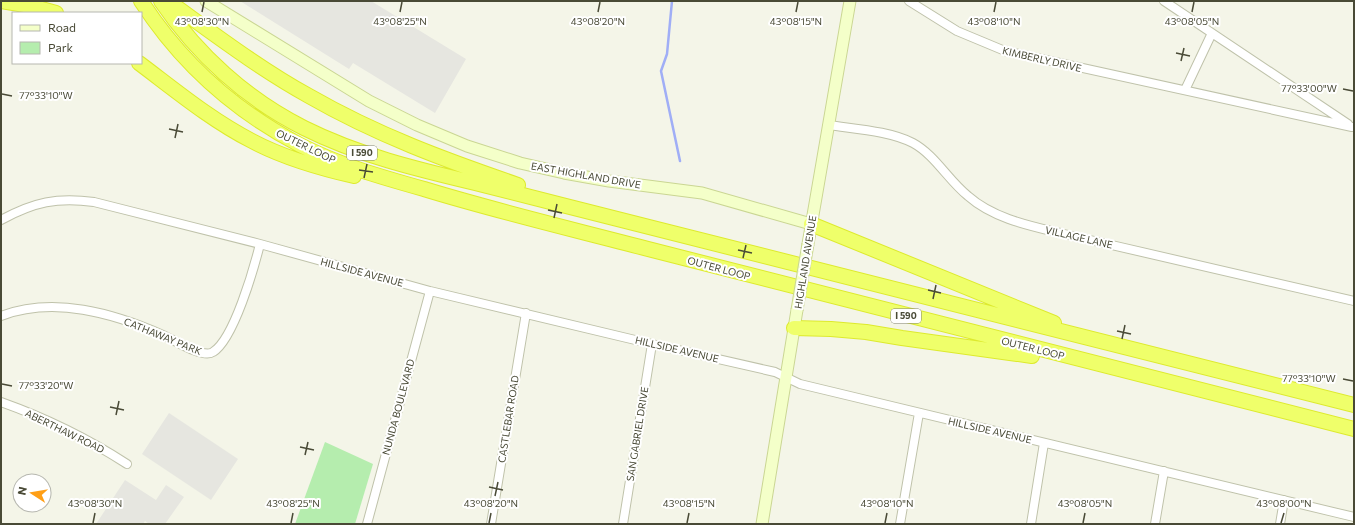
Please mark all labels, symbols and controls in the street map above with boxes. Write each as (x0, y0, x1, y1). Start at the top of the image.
legend (12, 12, 142, 64)
text: 43°08'30"N (175, 15, 229, 27)
text: 43°08'25"N (373, 15, 427, 27)
text: 43°08'20"N (571, 15, 625, 27)
text: 43°08'15"N (770, 15, 822, 27)
text: 43°08'10"N (967, 15, 1021, 27)
text: 43°08'05"N (1165, 15, 1219, 27)
text: Road (48, 20, 76, 34)
text: Park (48, 40, 74, 54)
street label: KIMBERLY DRIVE (1001, 44, 1083, 74)
text: 77°33'00"W (1281, 82, 1337, 94)
text: 77°33'10"W (19, 89, 73, 101)
street label: OUTER LOOP (274, 126, 338, 166)
road number: I 590 (347, 146, 377, 160)
street label: EAST HIGHLAND DRIVE (530, 159, 642, 191)
street label: HIGHLAND AVENUE (792, 214, 818, 310)
street label: VILLAGE LANE (1044, 223, 1114, 251)
street label: OUTER LOOP (686, 254, 752, 282)
street label: HILLSIDE AVENUE (319, 255, 405, 289)
road number: I 590 (891, 309, 921, 323)
street label: CATHAWAY PARK (122, 315, 204, 357)
street label: HILLSIDE AVENUE (634, 334, 720, 364)
street label: OUTER LOOP (1000, 334, 1066, 362)
street label: NUNDA BOULEVARD (379, 358, 417, 456)
text: 77°33'10"W (1282, 372, 1336, 384)
street label: CASTLEBAR ROAD (495, 375, 521, 463)
text: 77°33'20"W (19, 379, 73, 391)
street label: SAN GABRIEL DRIVE (624, 386, 650, 482)
street label: ABERTHAW ROAD (23, 407, 107, 455)
street label: HILLSIDE AVENUE (947, 415, 1033, 445)
north arrow (12, 473, 52, 513)
text: N (15, 485, 29, 496)
text: 43°08'30"N (68, 497, 122, 509)
text: 43°08'25"N (266, 497, 320, 509)
text: 43°08'20"N (464, 497, 518, 509)
text: 43°08'15"N (663, 497, 715, 509)
text: 43°08'10"N (860, 497, 914, 509)
text: 43°08'05"N (1058, 497, 1112, 509)
text: 43°08'00"N (1256, 497, 1312, 509)

